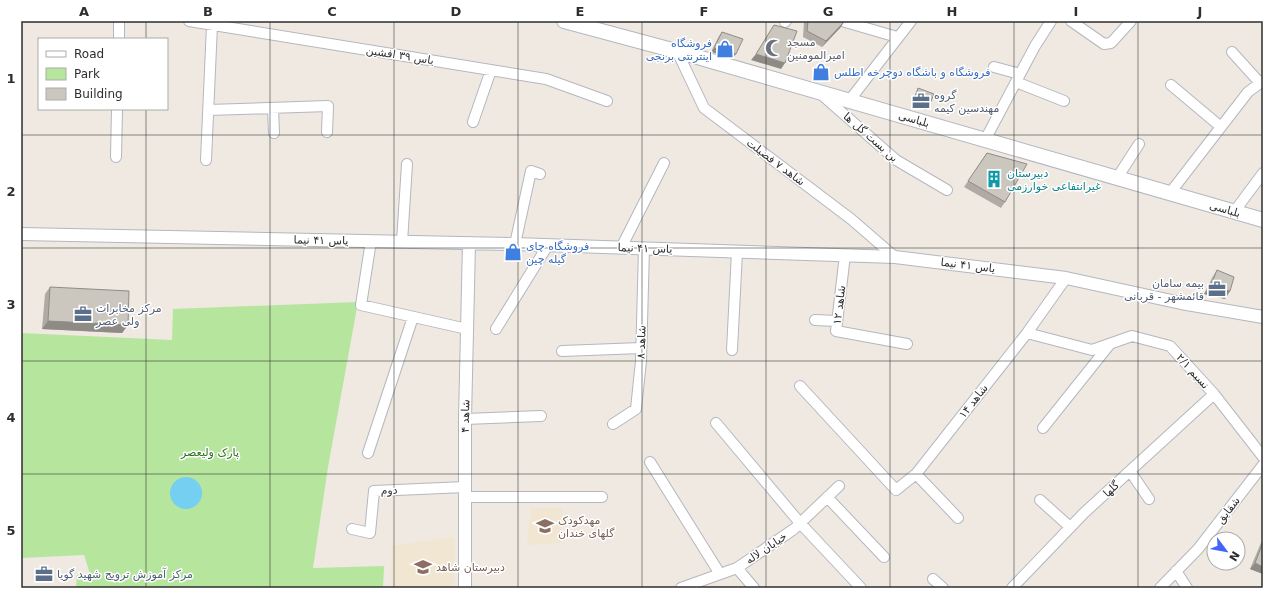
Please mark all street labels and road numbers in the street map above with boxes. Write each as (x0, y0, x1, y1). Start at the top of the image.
street label: یاس ۳۹ افشین (365, 44, 435, 67)
street label: بلباسی (897, 109, 931, 130)
street label: بن بست گل ها (841, 110, 901, 165)
street label: شاهد ۷ فضیلت (744, 136, 807, 189)
street label: بلباسی (1208, 199, 1242, 220)
street label: یاس ۴۱ نیما (293, 234, 348, 247)
street label: یاس ۴۱ نیما (617, 241, 673, 256)
street label: یاس ۴۱ نیما (940, 256, 996, 275)
street label: شاهد ۱۲ (831, 285, 848, 325)
street label: شاهد ۸ (634, 325, 649, 359)
street label: نسیم ۲/۱ (1174, 351, 1212, 391)
street label: شاهد ۱۴ (956, 382, 991, 421)
street label: شاهد ۴ (459, 399, 472, 433)
street label: گلها (1101, 478, 1123, 500)
street label: دوم (380, 484, 398, 497)
street label: شقایق (1214, 494, 1244, 527)
street label: خیابان لاله (743, 530, 789, 567)

